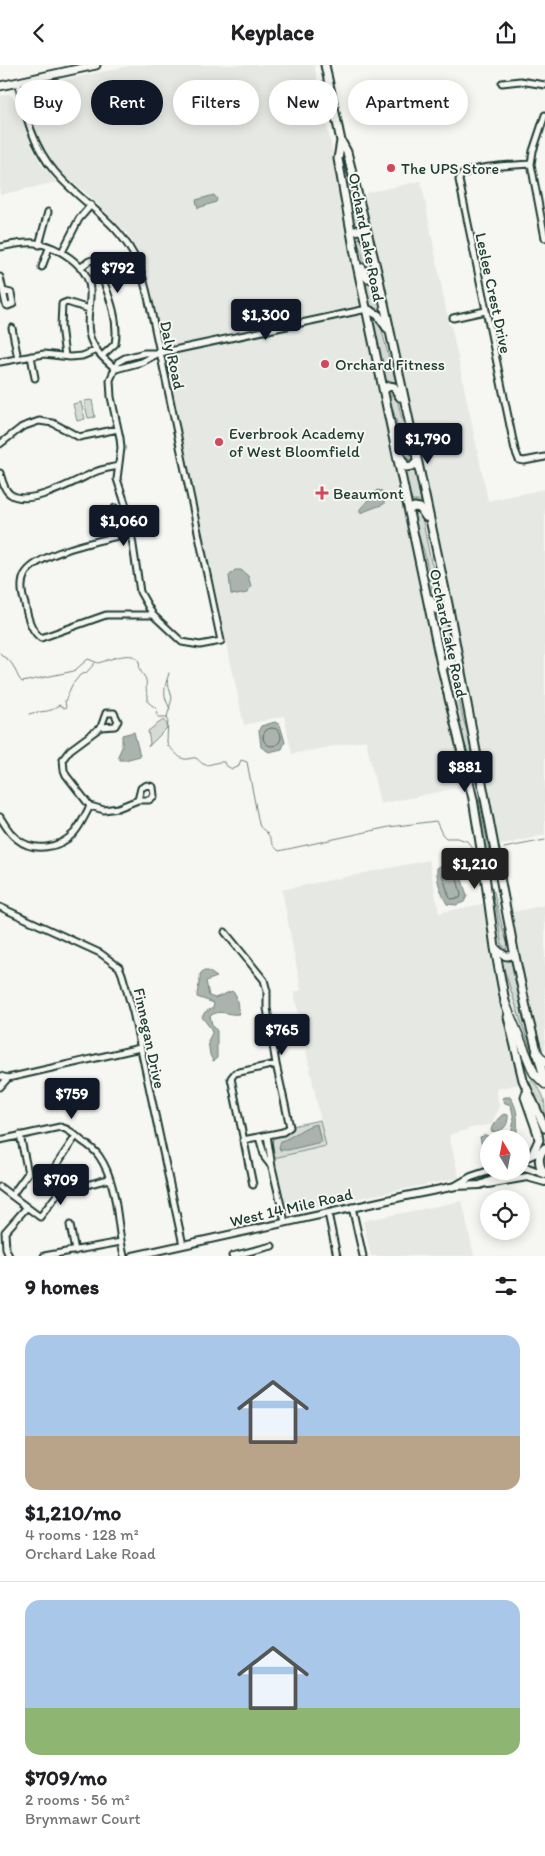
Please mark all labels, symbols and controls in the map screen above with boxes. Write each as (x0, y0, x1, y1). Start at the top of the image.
icon: back (25, 19, 53, 47)
text: Keyplace (231, 19, 314, 46)
icon: share (492, 19, 520, 47)
chip: Buy (15, 80, 81, 125)
chip: Rent (91, 80, 163, 125)
chip: Filters (173, 80, 259, 125)
chip: New (269, 80, 338, 125)
chip: Apartment (348, 80, 468, 125)
place label: The UPS Store (401, 159, 499, 178)
marker: The UPS Store (385, 162, 397, 174)
street label: Orchard Lake Road (345, 171, 388, 303)
street label: Leslee Crest Drive (471, 231, 516, 355)
pin: $792 (88, 251, 148, 294)
text: $792 (102, 258, 134, 277)
pin: $1,300 (225, 299, 307, 341)
text: $1,300 (242, 305, 290, 324)
street label: Daly Road (156, 319, 189, 391)
place label: Orchard Fitness (335, 355, 445, 374)
marker: Orchard Fitness (319, 358, 331, 370)
pin: $1,790 (387, 423, 469, 465)
place label: Everbrook Academy of West Bloomfield (229, 424, 365, 461)
text: $1,790 (405, 429, 451, 448)
marker: Everbrook Academy of West Bloomfield (213, 436, 225, 448)
place label: Beaumont (333, 484, 404, 503)
marker: Beaumont (315, 486, 329, 500)
pin: $1,060 (83, 505, 165, 547)
text: $1,060 (100, 511, 148, 530)
street label: Orchard Lake Road (426, 567, 471, 699)
pin: $881 (435, 751, 495, 793)
text: $881 (448, 757, 482, 776)
pin: $1,210 (434, 847, 516, 890)
text: $1,210 (452, 854, 498, 873)
street label: Finnegan Drive (130, 986, 169, 1090)
pin: $765 (252, 1013, 312, 1056)
text: $765 (266, 1020, 298, 1039)
pin: $759 (42, 1077, 102, 1120)
text: $759 (56, 1084, 88, 1103)
north arrow (480, 1130, 530, 1180)
map controls (480, 1130, 530, 1240)
pin: $709 (31, 1163, 91, 1206)
text: $709 (44, 1170, 78, 1189)
street label: West 14 Mile Road (228, 1184, 355, 1231)
button: locate (480, 1190, 530, 1240)
icon: filters (492, 1272, 520, 1300)
text: 9 homes (25, 1274, 99, 1299)
icon: home (228, 1367, 318, 1457)
text: $1,210/mo (25, 1500, 121, 1525)
text: 4 rooms · 128 m² (25, 1525, 139, 1544)
text: Orchard Lake Road (25, 1544, 156, 1563)
icon: home (228, 1633, 318, 1723)
text: $709/mo (25, 1765, 107, 1790)
text: 2 rooms · 56 m² (25, 1790, 130, 1809)
text: Brynmawr Court (25, 1809, 141, 1828)

